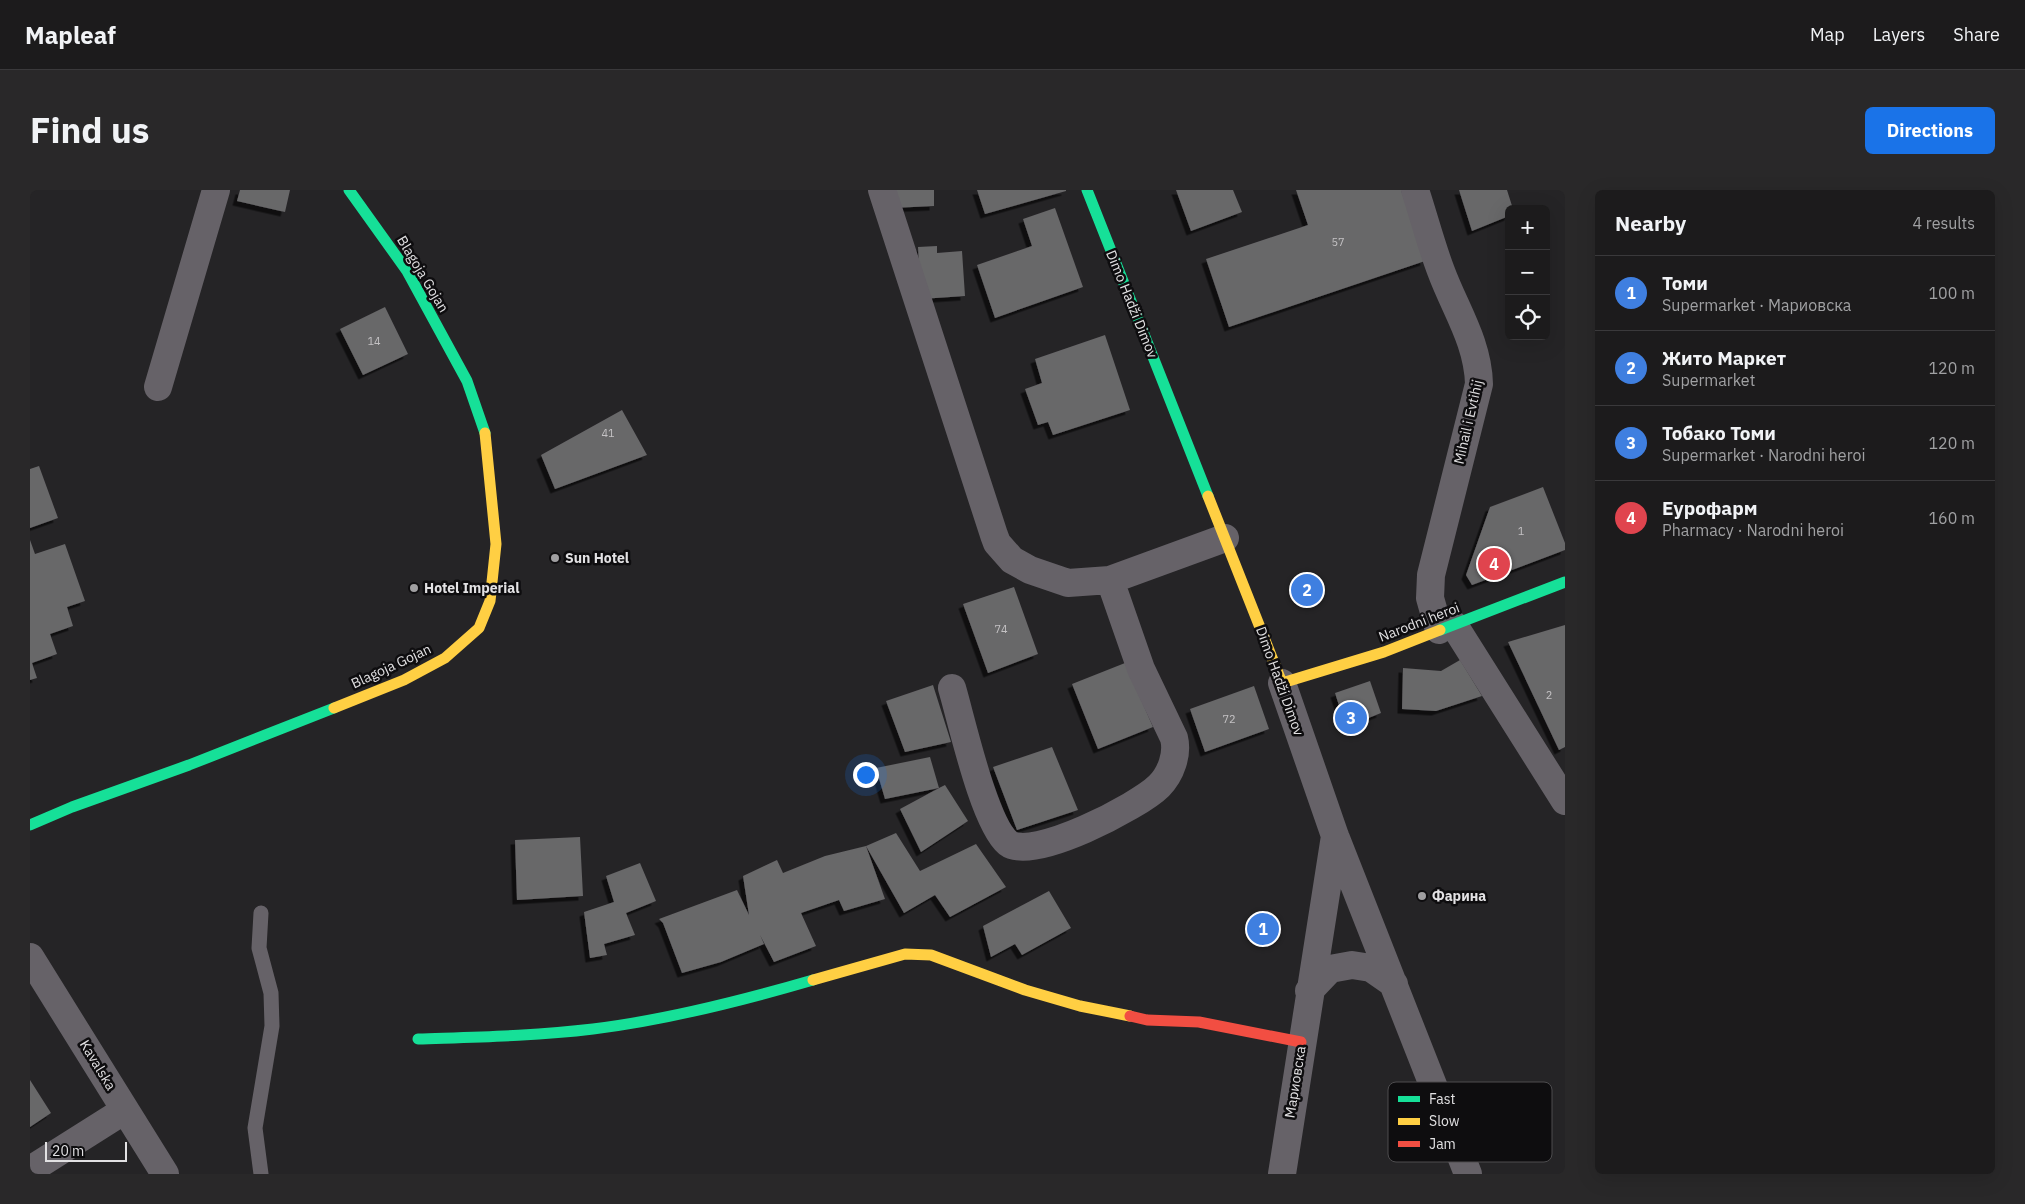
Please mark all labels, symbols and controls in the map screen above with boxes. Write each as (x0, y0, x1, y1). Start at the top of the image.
text: Mapleaf (25, 19, 116, 51)
text: Map (1810, 23, 1845, 46)
text: Layers (1873, 23, 1925, 46)
text: Share (1953, 23, 2000, 46)
text: Find us (30, 107, 149, 153)
button: Directions (1865, 107, 1995, 154)
map controls (1505, 205, 1550, 340)
button: + (1505, 205, 1550, 250)
text: Nearby (1615, 209, 1686, 237)
text: 4 results (1912, 213, 1975, 233)
street label: Blagoja Gojan (393, 232, 453, 316)
house number: 57 (1331, 235, 1345, 249)
street label: Dimo Hadži Dimov (1102, 247, 1162, 361)
button: − (1505, 250, 1550, 295)
text: Томи (1662, 271, 1708, 295)
text: 1 (1626, 283, 1636, 303)
text: 100 m (1928, 283, 1975, 303)
button: locate (1505, 295, 1550, 340)
text: Supermarket · Мариовска (1662, 295, 1851, 315)
house number: 14 (367, 334, 381, 348)
text: Жито Маркет (1662, 346, 1786, 370)
text: 2 (1626, 358, 1636, 378)
text: 120 m (1928, 358, 1975, 378)
text: Supermarket (1662, 370, 1755, 390)
street label: Mihail i Evtihij (1450, 378, 1486, 466)
text: Тобако Томи (1662, 421, 1776, 445)
house number: 41 (601, 426, 615, 440)
text: 3 (1626, 433, 1636, 453)
text: 120 m (1928, 433, 1975, 453)
text: Supermarket · Narodni heroi (1662, 445, 1865, 465)
text: Еурофарм (1662, 496, 1757, 520)
text: 4 (1626, 508, 1636, 528)
text: 160 m (1928, 508, 1975, 528)
text: Pharmacy · Narodni heroi (1662, 520, 1844, 540)
house number: 1 (1518, 524, 1525, 538)
pin: 4 (1478, 545, 1510, 583)
place label: Sun Hotel (565, 549, 629, 567)
marker: Sun Hotel (549, 552, 561, 564)
pin: 2 (1291, 571, 1323, 609)
place label: Hotel Imperial (424, 579, 519, 597)
marker: Hotel Imperial (408, 582, 420, 594)
street label: Narodni heroi (1376, 598, 1462, 646)
house number: 74 (994, 622, 1008, 636)
street label: Dimo Hadži Dimov (1252, 624, 1308, 738)
street label: Blagoja Gojan (348, 640, 434, 692)
house number: 2 (1546, 688, 1552, 702)
pin: 3 (1335, 699, 1367, 737)
house number: 72 (1222, 712, 1236, 726)
your location (853, 762, 879, 788)
place label: Фарина (1432, 887, 1486, 905)
marker: Фарина (1416, 890, 1428, 902)
pin: 1 (1247, 910, 1279, 948)
street label: Kavalska (76, 1036, 120, 1094)
street label: Мариовска (1280, 1044, 1310, 1119)
legend (1388, 1082, 1552, 1162)
text: Fast (1429, 1090, 1455, 1108)
text: Slow (1429, 1112, 1460, 1130)
text: Jam (1429, 1135, 1456, 1153)
scale bar (45, 1139, 128, 1162)
text: 20 m (52, 1142, 84, 1160)

